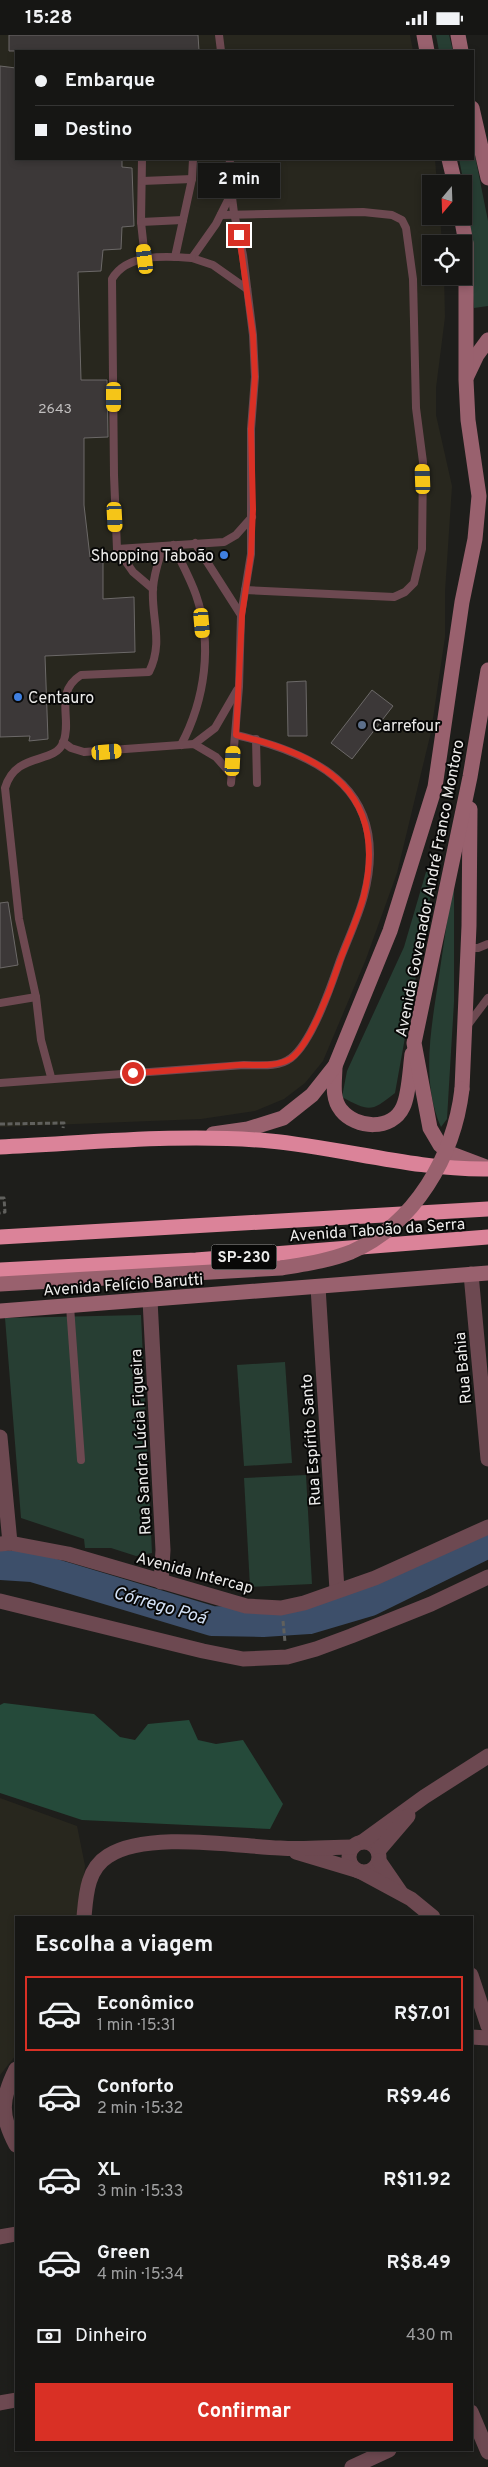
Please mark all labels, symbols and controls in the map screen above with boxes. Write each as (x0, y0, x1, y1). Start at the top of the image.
text: 15:28 (25, 6, 72, 30)
text: Embarque (65, 69, 155, 93)
text: Destino (65, 118, 132, 142)
callout: 2 min (198, 163, 280, 197)
text: 2 min (218, 170, 260, 190)
north arrow (422, 175, 472, 225)
map controls (422, 175, 472, 285)
route end (228, 224, 250, 246)
button: locate (422, 235, 472, 285)
car (135, 243, 154, 275)
car (106, 382, 121, 412)
house number: 2643 (38, 401, 72, 418)
car (414, 464, 431, 494)
car (106, 502, 123, 532)
place label: Shopping Taboão (91, 547, 214, 567)
marker: Shopping Taboão (218, 549, 230, 561)
car (193, 607, 210, 639)
place label: Centauro (28, 689, 94, 709)
marker: Centauro (12, 691, 24, 703)
place label: Carrefour (372, 717, 440, 737)
marker: Carrefour (356, 719, 368, 731)
street label: Avenida Govenador André Franco Montoro (392, 738, 470, 1039)
car (91, 743, 122, 761)
car (224, 746, 241, 776)
route start (122, 1062, 144, 1084)
street label: Avenida Taboão da Serra (289, 1215, 466, 1247)
road number: SP-230 (212, 1245, 276, 1269)
street label: Avenida Felício Barutti (42, 1270, 204, 1302)
street label: Rua Bahia (451, 1331, 477, 1405)
street label: Rua Sandra Lúcia Figueira (127, 1348, 157, 1535)
street label: Rua Espírito Santo (297, 1373, 327, 1506)
street label: Avenida Intercap (134, 1549, 255, 1599)
water label: Córrego Poá (110, 1582, 210, 1631)
text: Escolha a viagem (35, 1932, 213, 1959)
icon: car (37, 1991, 82, 2036)
text: Econômico (97, 1992, 194, 2016)
text: R$7.01 (394, 2002, 451, 2026)
text: 1 min · 15:31 (97, 2016, 176, 2036)
icon: car (37, 2074, 82, 2119)
text: Conforto (97, 2075, 174, 2099)
text: R$9.46 (386, 2085, 451, 2109)
text: 2 min · 15:32 (97, 2099, 183, 2119)
icon: car (37, 2157, 82, 2202)
text: XL (97, 2158, 120, 2182)
text: R$11.92 (383, 2168, 451, 2192)
text: 3 min · 15:33 (97, 2182, 183, 2202)
icon: car (37, 2240, 82, 2285)
text: Green (97, 2241, 150, 2265)
text: R$8.49 (386, 2251, 451, 2275)
text: 4 min · 15:34 (97, 2265, 184, 2285)
icon: cash (35, 2322, 63, 2350)
text: Dinheiro (75, 2324, 147, 2348)
text: 430 m (406, 2326, 453, 2346)
button: Confirmar (35, 2383, 453, 2441)

